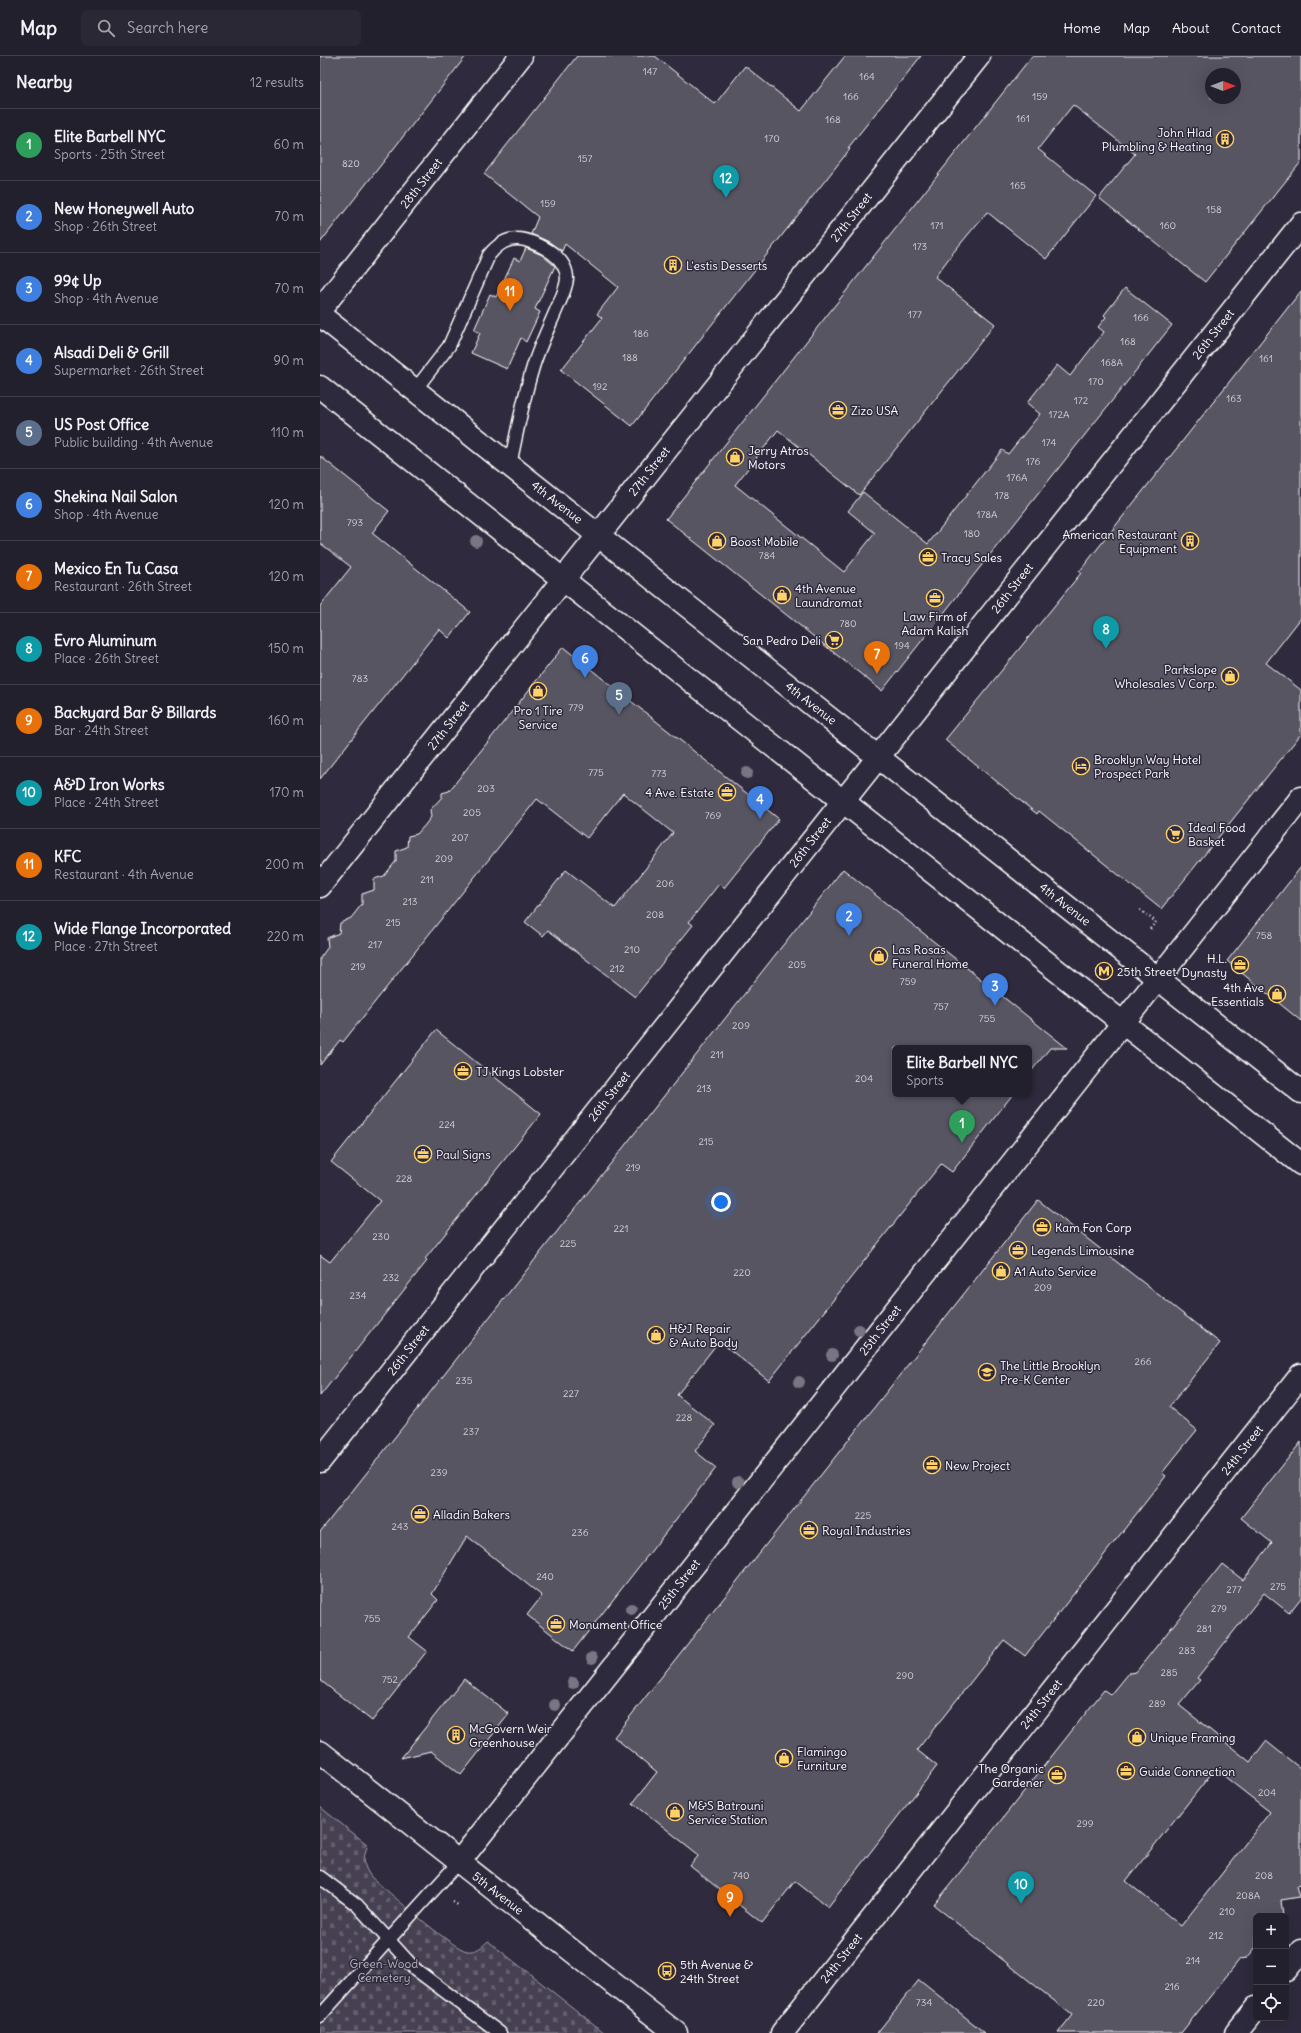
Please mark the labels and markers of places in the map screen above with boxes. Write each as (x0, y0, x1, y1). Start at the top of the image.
place label: John Hlad Plumbling & Heating (1102, 125, 1212, 154)
building icon: John Hlad Plumbling & Heating (1215, 129, 1235, 149)
pin: 12 (713, 165, 739, 198)
building icon: L'estis Desserts (663, 255, 683, 275)
place label: L'estis Desserts (686, 258, 767, 273)
pin: 11 (497, 278, 523, 311)
office icon: Zizo USA (828, 400, 848, 420)
place label: Zizo USA (851, 403, 899, 418)
place label: Jerry Atros Motors (748, 443, 809, 472)
shop icon: Jerry Atros Motors (725, 447, 745, 467)
place label: American Restaurant Equipment (1062, 527, 1177, 556)
shop icon: Boost Mobile (707, 531, 727, 551)
building icon: American Restaurant Equipment (1180, 531, 1200, 551)
place label: Boost Mobile (730, 534, 799, 549)
office icon: Tracy Sales (918, 547, 938, 567)
place label: Tracy Sales (941, 550, 1002, 565)
place label: 4th Avenue Laundromat (795, 581, 862, 610)
shop icon: 4th Avenue Laundromat (772, 585, 792, 605)
office icon: Law Firm of Adam Kalish (925, 588, 945, 608)
place label: Law Firm of Adam Kalish (902, 609, 969, 638)
pin: 8 (1093, 616, 1119, 649)
supermarket icon: San Pedro Deli (824, 630, 844, 650)
place label: San Pedro Deli (743, 633, 821, 648)
pin: 7 (864, 641, 890, 674)
pin: 6 (572, 645, 598, 678)
place label: Parkslope Wholesales V Corp. (1114, 662, 1217, 691)
shop icon: Parkslope Wholesales V Corp. (1220, 666, 1240, 686)
shop icon: Pro 1 Tire Service (528, 681, 548, 701)
pin: 5 (606, 682, 632, 715)
place label: Pro 1 Tire Service (513, 703, 563, 732)
place label: Brooklyn Way Hotel Prospect Park (1094, 752, 1201, 781)
hotel icon: Brooklyn Way Hotel Prospect Park (1071, 756, 1091, 776)
office icon: 4 Ave. Estate (717, 782, 737, 802)
place label: 4 Ave. Estate (645, 785, 714, 800)
pin: 4 (747, 786, 773, 819)
place label: Ideal Food Basket (1188, 820, 1246, 849)
supermarket icon: Ideal Food Basket (1165, 824, 1185, 844)
pin: 2 (836, 903, 862, 936)
place label: Las Rosas Funeral Home (892, 942, 968, 971)
shop icon: Las Rosas Funeral Home (869, 946, 889, 966)
place label: H.L. Dynasty (1182, 951, 1227, 980)
office icon: H.L. Dynasty (1230, 955, 1250, 975)
metro station icon: 25th Street (1094, 961, 1114, 981)
place label: 25th Street (1117, 964, 1176, 979)
pin: 3 (982, 973, 1008, 1006)
place label: 4th Ave Essentials (1211, 980, 1264, 1009)
shop icon: 4th Ave Essentials (1267, 984, 1287, 1004)
office icon: TJ Kings Lobster (453, 1061, 473, 1081)
place label: TJ Kings Lobster (476, 1064, 564, 1079)
pin: 1 (949, 1110, 975, 1143)
office icon: Paul Signs (413, 1144, 433, 1164)
place label: Paul Signs (436, 1147, 491, 1162)
office icon: Kam Fon Corp (1032, 1217, 1052, 1237)
place label: Kam Fon Corp (1055, 1220, 1132, 1235)
office icon: Legends Limousine (1008, 1240, 1028, 1260)
place label: Legends Limousine (1031, 1243, 1134, 1258)
shop icon: A1 Auto Service (991, 1261, 1011, 1281)
place label: A1 Auto Service (1014, 1264, 1096, 1279)
place label: H&J Repair & Auto Body (669, 1321, 738, 1350)
shop icon: H&J Repair & Auto Body (646, 1325, 666, 1345)
place label: The Little Brooklyn Pre-K Center (1000, 1358, 1101, 1387)
school or university icon: The Little Brooklyn Pre-K Center (977, 1362, 997, 1382)
office icon: New Project (922, 1455, 942, 1475)
place label: New Project (945, 1458, 1010, 1473)
office icon: Alladin Bakers (410, 1504, 430, 1524)
place label: Alladin Bakers (433, 1507, 510, 1522)
office icon: Royal Industries (799, 1520, 819, 1540)
place label: Royal Industries (822, 1523, 911, 1538)
office icon: Monument Office (546, 1614, 566, 1634)
place label: Monument Office (569, 1617, 662, 1632)
place label: McGovern Weir Greenhouse (469, 1721, 552, 1750)
building icon: McGovern Weir Greenhouse (446, 1725, 466, 1745)
shop icon: Unique Framing (1127, 1727, 1147, 1747)
place label: Unique Framing (1150, 1730, 1235, 1745)
place label: Flamingo Furniture (797, 1744, 847, 1773)
shop icon: Flamingo Furniture (774, 1748, 794, 1768)
place label: The Organic Gardener (978, 1761, 1044, 1790)
office icon: Guide Connection (1116, 1761, 1136, 1781)
place label: Guide Connection (1139, 1764, 1235, 1779)
office icon: The Organic Gardener (1047, 1765, 1067, 1785)
place label: M&S Batrouni Service Station (688, 1798, 768, 1827)
shop icon: M&S Batrouni Service Station (665, 1802, 685, 1822)
pin: 10 (1008, 1871, 1034, 1904)
pin: 9 (717, 1884, 743, 1917)
place label: 5th Avenue & 24th Street (680, 1957, 753, 1986)
bus stop icon: 5th Avenue & 24th Street (657, 1961, 677, 1981)

